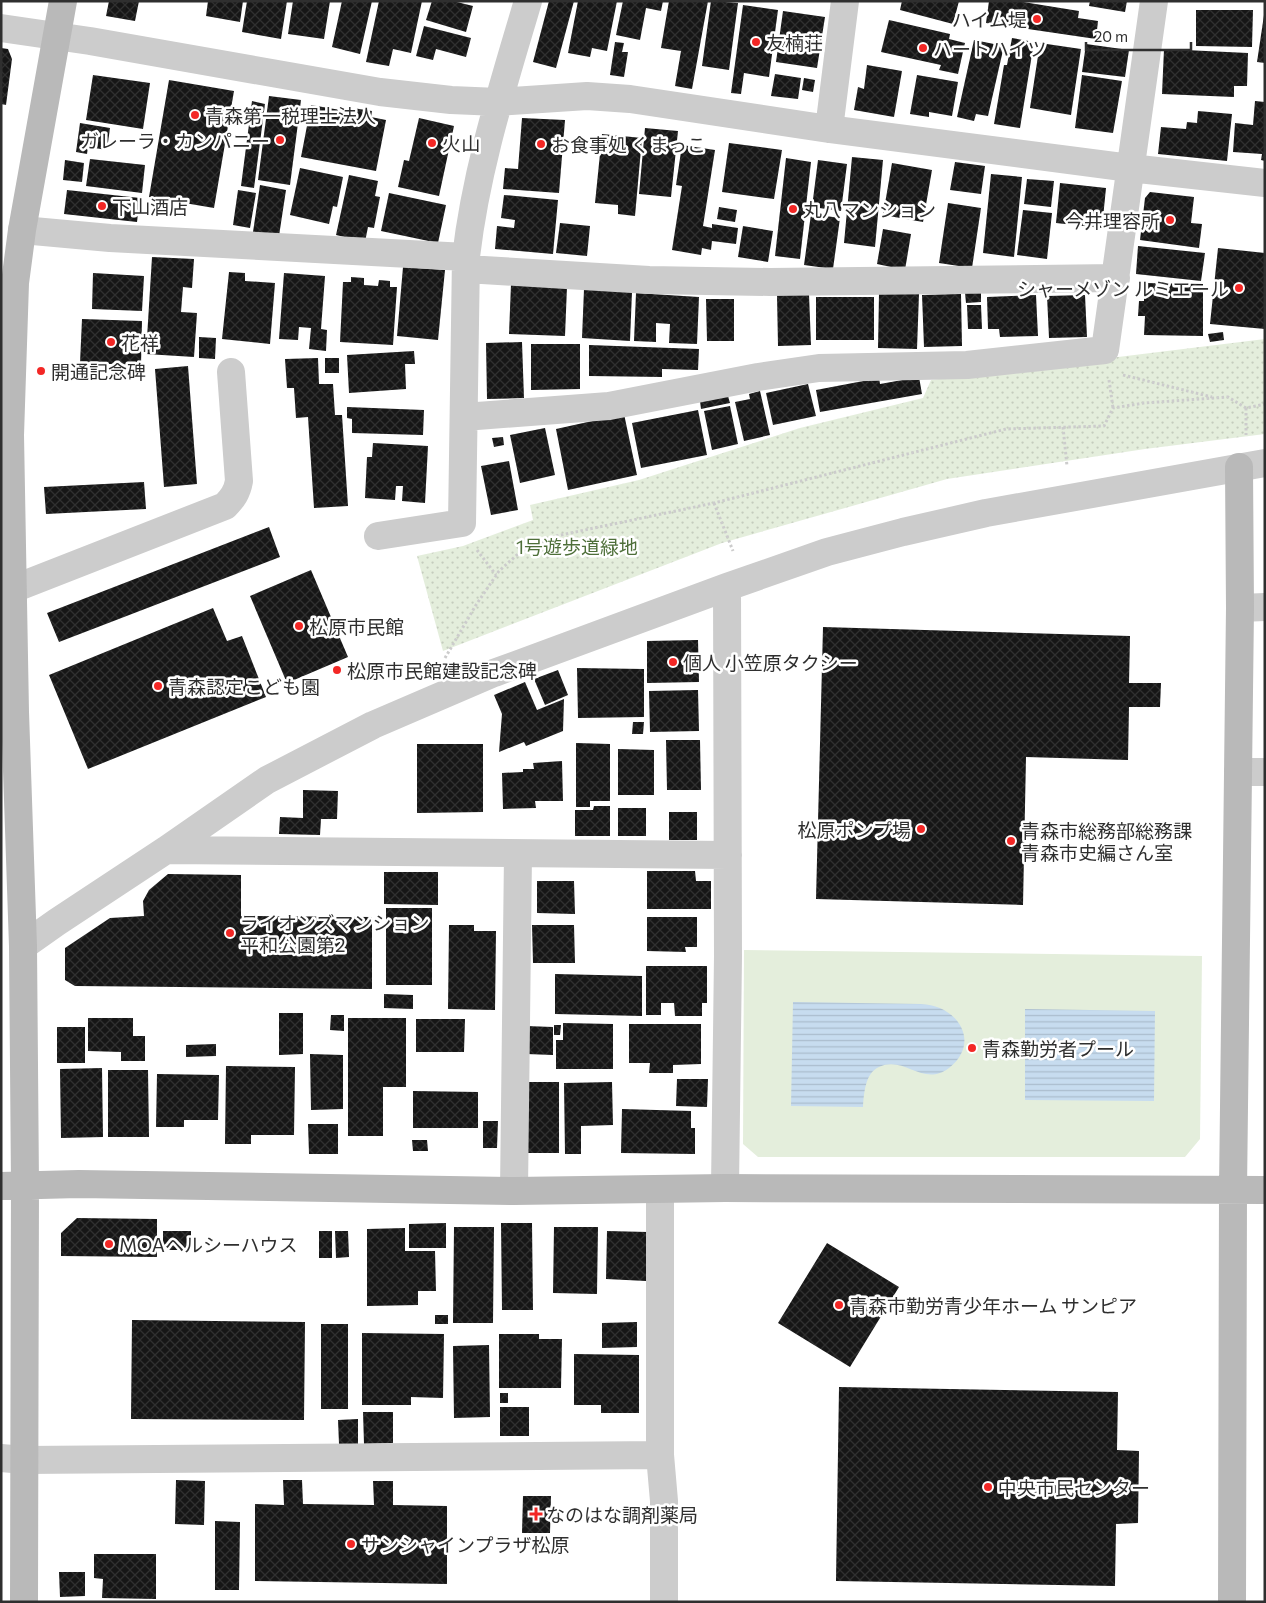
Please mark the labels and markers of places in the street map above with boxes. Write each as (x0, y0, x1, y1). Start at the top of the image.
place label: ハイム堤 (952, 8, 1027, 31)
marker: ハイム堤 (1031, 13, 1043, 25)
place label: 友楠荘 (766, 31, 823, 54)
marker: 友楠荘 (750, 36, 762, 48)
place label: ハートハイツ (933, 37, 1047, 60)
marker: ハートハイツ (917, 42, 929, 54)
place label: 青森第一税理士法人 (205, 104, 376, 127)
marker: 青森第一税理士法人 (189, 109, 201, 121)
place label: ガレーラ・カンパニー (80, 129, 270, 152)
place label: 火山 (442, 132, 480, 155)
place label: お食事処 くまっこ (551, 133, 706, 156)
marker: ガレーラ・カンパニー (274, 134, 286, 146)
marker: 火山 (426, 137, 438, 149)
marker: お食事処 くまっこ (535, 138, 547, 150)
place label: 下山酒店 (112, 195, 188, 218)
place label: 丸八マンション (803, 198, 936, 221)
marker: 下山酒店 (96, 200, 108, 212)
marker: 丸八マンション (787, 203, 799, 215)
place label: 今井理容所 (1065, 209, 1160, 232)
marker: 今井理容所 (1164, 214, 1176, 226)
place label: シャーメゾン ルミエール (1017, 277, 1229, 300)
marker: シャーメゾン ルミエール (1233, 282, 1245, 294)
place label: 花祥 (121, 331, 159, 354)
marker: 花祥 (105, 336, 117, 348)
place label: 開通記念碑 (51, 360, 146, 383)
marker: 開通記念碑 (35, 365, 47, 377)
place label: 松原市民館 (309, 615, 404, 638)
marker: 松原市民館 (293, 620, 305, 632)
place label: 個人 小笠原タクシー (683, 651, 858, 674)
marker: 個人 小笠原タクシー (667, 656, 679, 668)
place label: 松原市民館建設記念碑 (347, 659, 537, 682)
marker: 松原市民館建設記念碑 (331, 664, 343, 676)
place label: 青森認定こども園 (168, 675, 320, 698)
marker: 青森認定こども園 (152, 680, 164, 692)
place label: 松原ポンプ場 (798, 818, 911, 841)
place label: 青森市総務部総務課 青森市史編さん室 (1021, 819, 1192, 864)
marker: 松原ポンプ場 (915, 823, 927, 835)
marker: 青森市総務部総務課 青森市史編さん室 (1005, 835, 1017, 847)
place label: ライオンズマンション 平和公園第2 (240, 911, 430, 956)
marker: ライオンズマンション 平和公園第2 (224, 927, 236, 939)
place label: 青森勤労者プール (982, 1037, 1134, 1060)
marker: 青森勤労者プール (966, 1042, 978, 1054)
place label: MOAヘルシーハウス (119, 1233, 298, 1256)
marker: MOAヘルシーハウス (103, 1238, 115, 1250)
place label: 青森市勤労青少年ホーム サンピア (849, 1294, 1137, 1317)
marker: 青森市勤労青少年ホーム サンピア (833, 1299, 845, 1311)
place label: 中央市民センター (998, 1476, 1150, 1499)
marker: 中央市民センター (982, 1481, 994, 1493)
place label: なのはな調剤薬局 (546, 1503, 698, 1526)
marker: なのはな調剤薬局 (530, 1508, 542, 1520)
place label: サンシャインプラザ松原 (361, 1533, 569, 1556)
marker: サンシャインプラザ松原 (345, 1538, 357, 1550)

